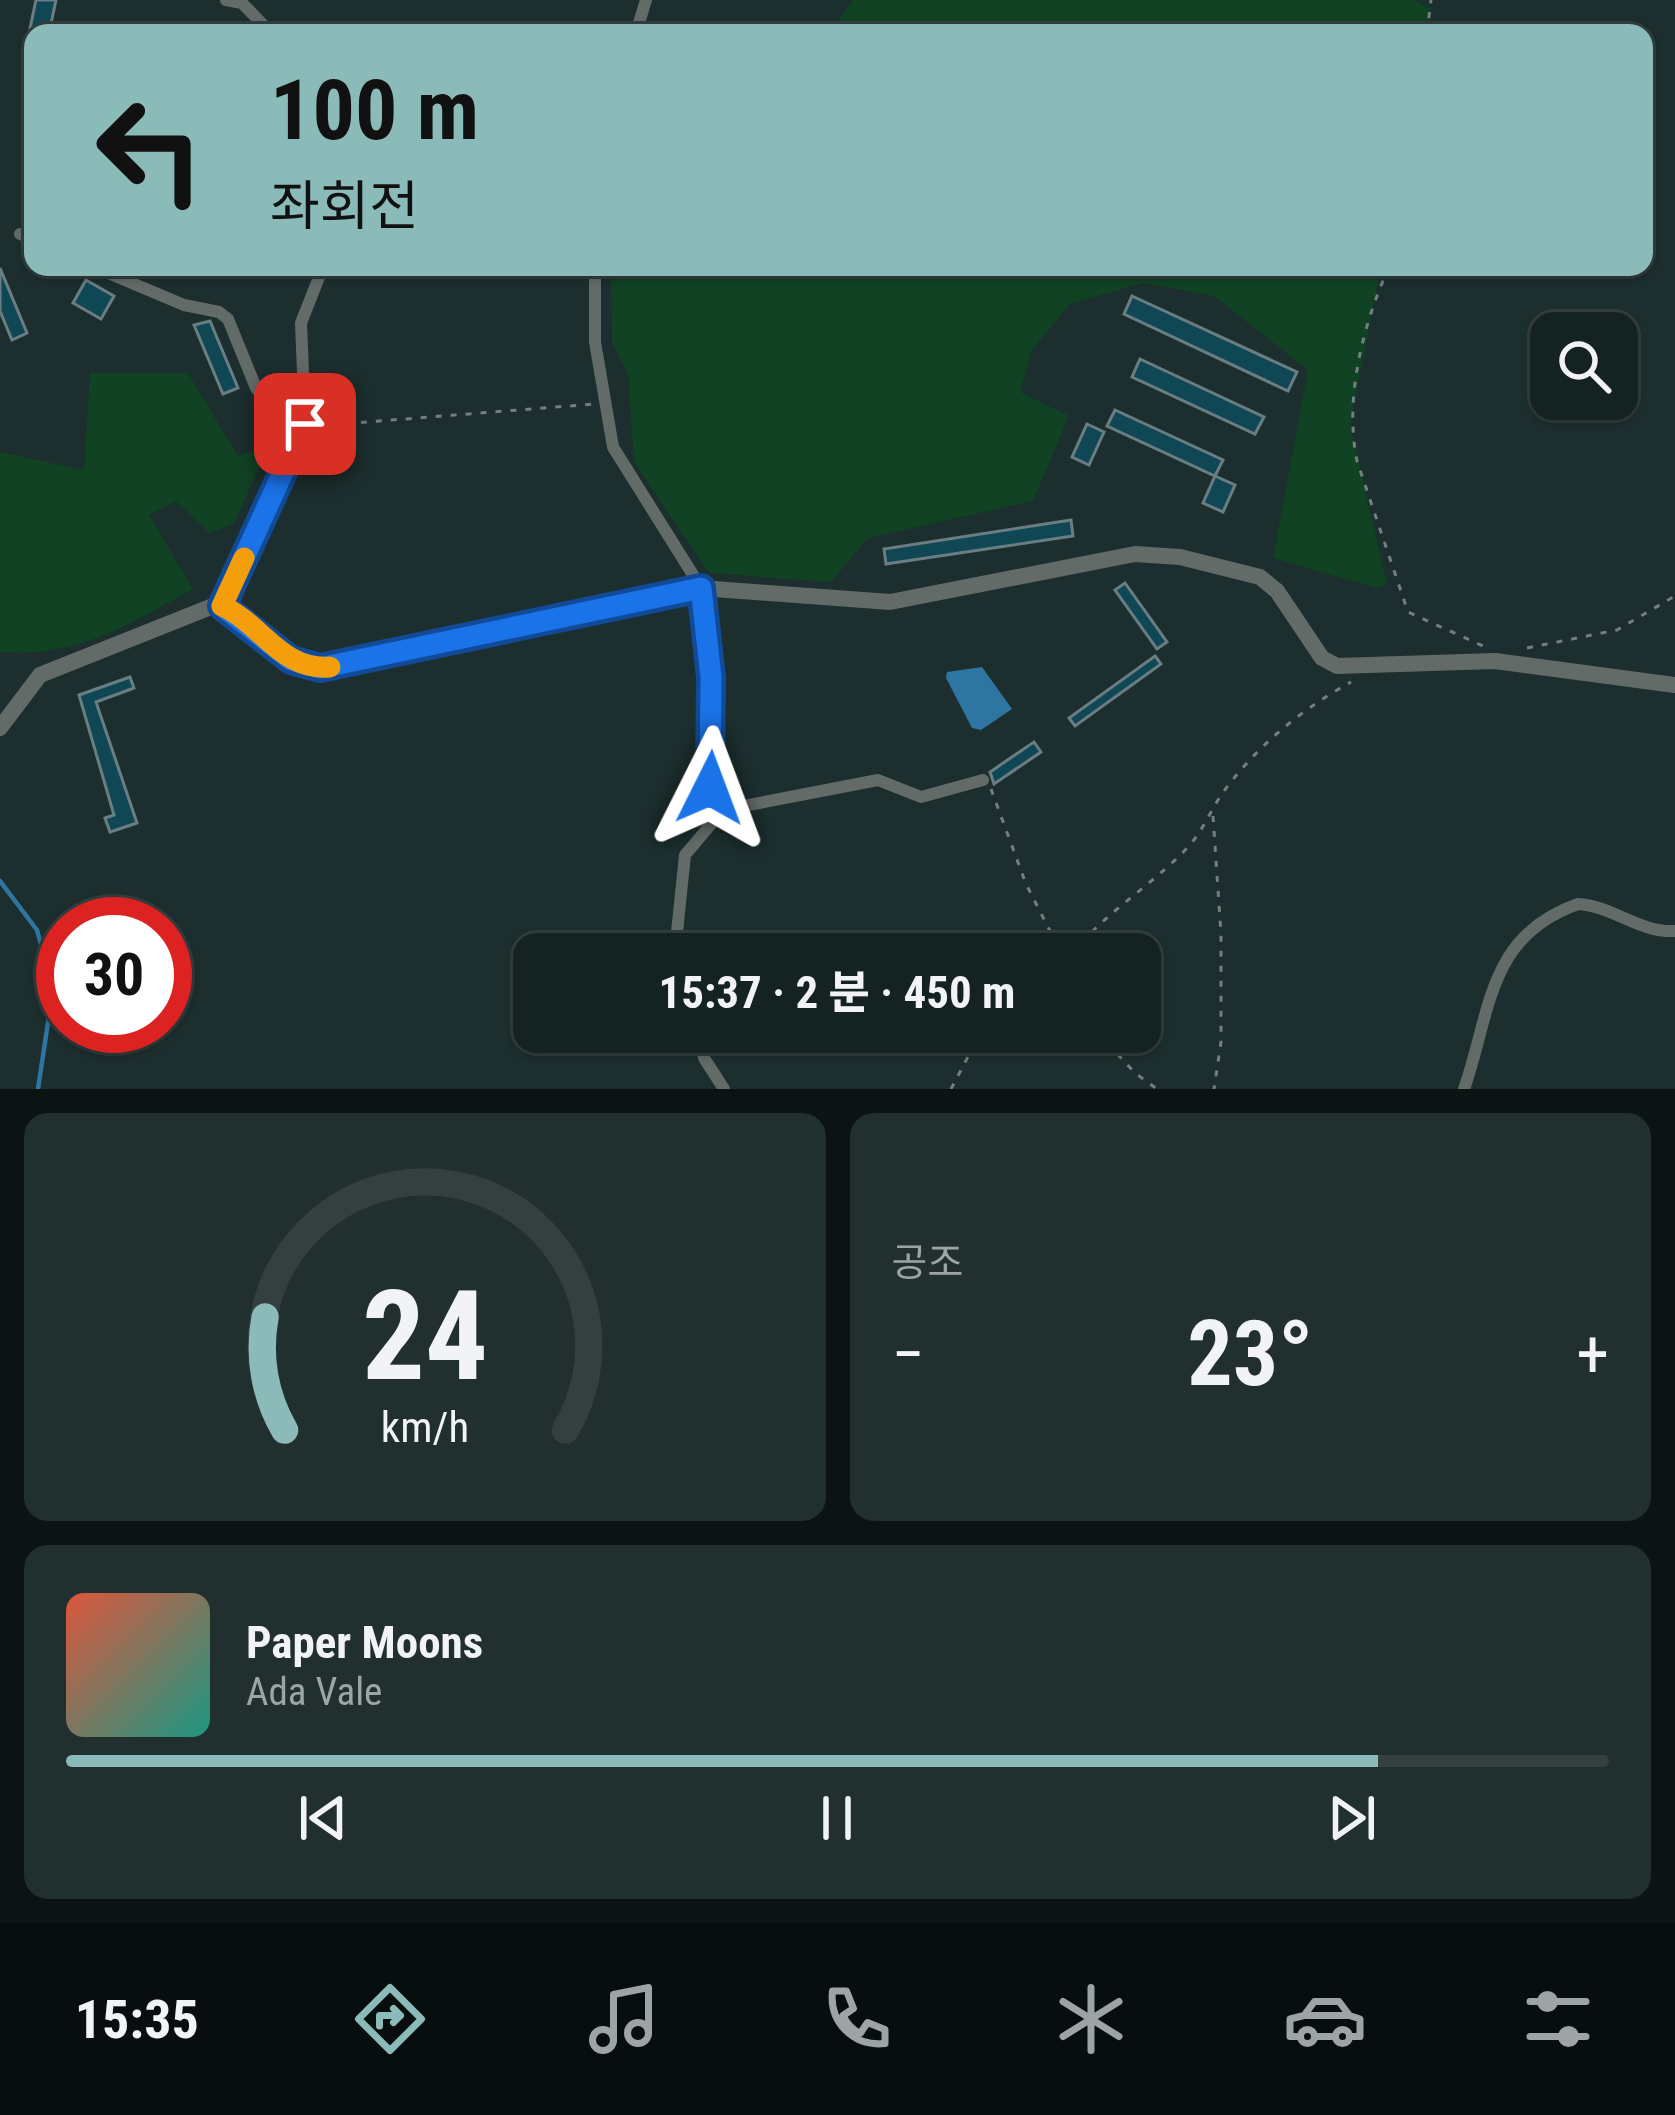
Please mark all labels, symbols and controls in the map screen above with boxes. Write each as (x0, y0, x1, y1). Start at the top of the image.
text: 100 m (270, 61, 479, 160)
icon: left (72, 72, 228, 228)
text: 좌회전 (270, 175, 419, 238)
map controls (1530, 312, 1638, 420)
button: search (1530, 312, 1638, 420)
pin (254, 373, 356, 475)
icon: arrive (272, 391, 338, 457)
position arrow (647, 725, 773, 851)
speed limit sign: 30 (36, 897, 192, 1053)
text: 15:37 · 2 분 · 450 m (659, 966, 1015, 1019)
text: 공조 (892, 1240, 963, 1286)
text: 24 (362, 1263, 488, 1409)
text: 23° (1187, 1302, 1313, 1407)
text: − (892, 1316, 925, 1393)
text: + (1576, 1316, 1609, 1393)
text: km/h (381, 1402, 469, 1452)
text: Paper Moons (246, 1616, 483, 1669)
text: Ada Vale (246, 1669, 382, 1715)
icon: previous (290, 1785, 356, 1851)
icon: pause (804, 1785, 870, 1851)
icon: next (1319, 1785, 1385, 1851)
icon: directions (348, 1977, 432, 2061)
icon: music (582, 1977, 666, 2061)
icon: phone (815, 1977, 899, 2061)
icon: climate (1049, 1977, 1133, 2061)
icon: car (1283, 1977, 1367, 2061)
icon: filters (1516, 1977, 1600, 2061)
text: 15:35 (75, 1988, 199, 2051)

